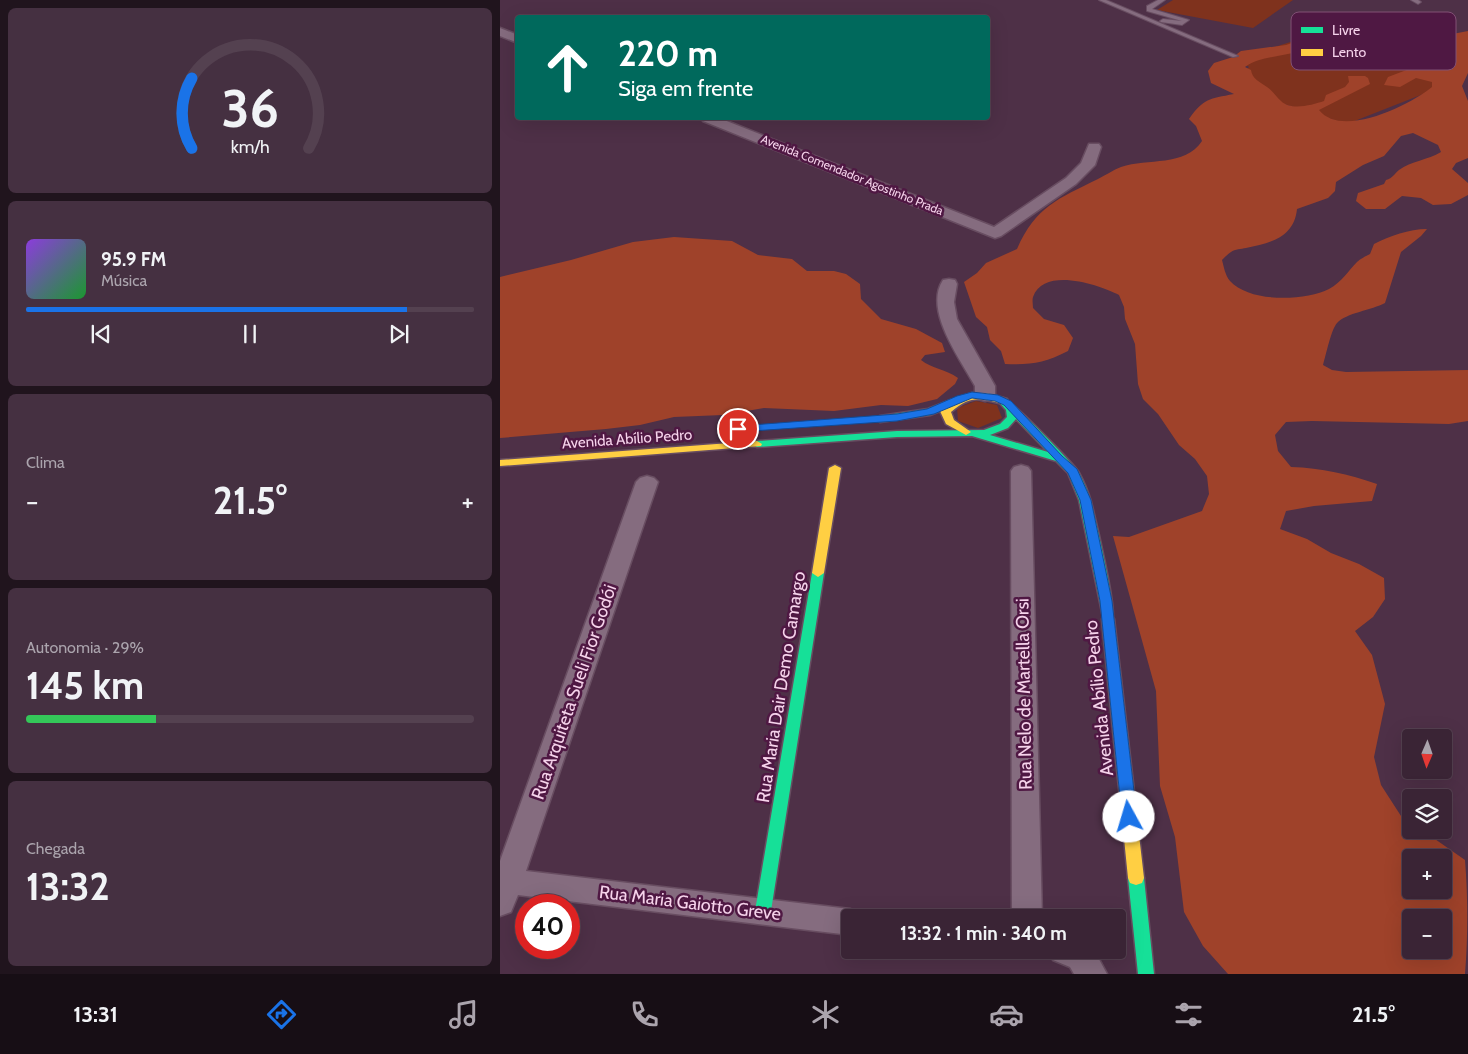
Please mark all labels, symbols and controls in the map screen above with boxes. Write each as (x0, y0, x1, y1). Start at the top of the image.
legend (1291, 12, 1456, 70)
text: Livre (1332, 21, 1360, 39)
text: 220 m (618, 32, 718, 75)
icon: ahead (535, 35, 600, 100)
text: Lento (1332, 43, 1366, 61)
text: Siga em frente (618, 75, 753, 102)
text: 36 (221, 77, 279, 140)
street label: Avenida Comendador Agostinho Prada (759, 131, 946, 218)
text: km/h (230, 136, 270, 157)
text: 95.9 FM (101, 248, 166, 271)
text: Música (101, 271, 147, 290)
icon: previous (87, 320, 115, 348)
icon: pause (236, 320, 264, 348)
icon: next (385, 320, 413, 348)
pin (717, 408, 759, 450)
icon: arrive (724, 415, 752, 443)
street label: Avenida Abílio Pedro (561, 425, 693, 453)
text: Clima (26, 453, 65, 472)
text: 21.5° (213, 477, 287, 524)
text: − (26, 484, 38, 518)
text: + (462, 484, 474, 518)
street label: Rua Maria Dair Demo Camargo (752, 570, 810, 804)
street label: Rua Arquiteta Sueli Fior Godói (527, 582, 621, 802)
street label: Rua Nelo de Martella Orsi (1011, 598, 1037, 790)
street label: Avenida Abílio Pedro (1080, 619, 1118, 777)
text: Autonomia · 29% (26, 638, 144, 657)
text: 145 km (26, 662, 144, 709)
north arrow (1402, 729, 1452, 779)
map controls (1402, 729, 1452, 959)
button: layers (1402, 789, 1452, 839)
position arrow (1102, 790, 1154, 842)
text: Chegada (26, 839, 85, 858)
button: + (1402, 849, 1452, 899)
text: 13:32 (26, 863, 110, 910)
street label: Rua Maria Gaiotto Greve (598, 881, 782, 925)
speed limit sign: 40 (515, 894, 580, 959)
button: − (1402, 909, 1452, 959)
text: 13:32 · 1 min · 340 m (900, 922, 1067, 945)
icon: directions (264, 997, 299, 1032)
icon: music (446, 997, 481, 1032)
icon: phone (627, 997, 662, 1032)
icon: climate (808, 997, 843, 1032)
icon: car (989, 997, 1024, 1032)
icon: filters (1171, 997, 1206, 1032)
text: 13:31 (73, 1001, 118, 1028)
text: 21.5° (1352, 1001, 1395, 1028)

